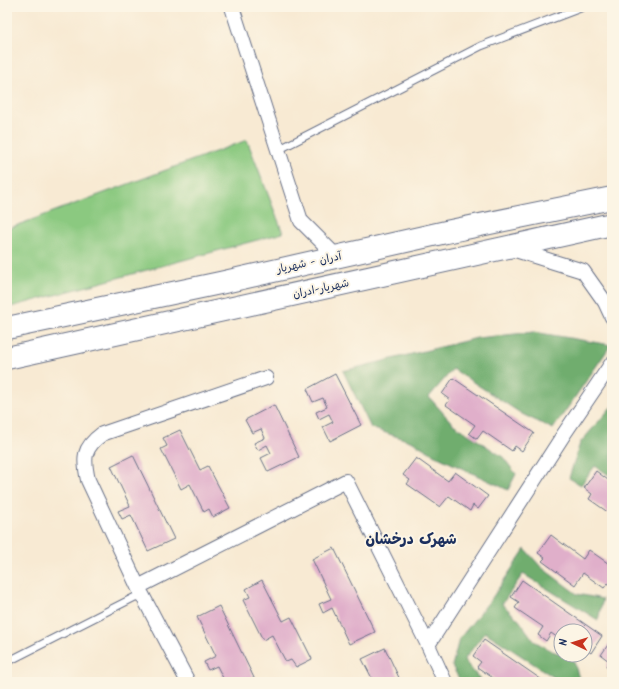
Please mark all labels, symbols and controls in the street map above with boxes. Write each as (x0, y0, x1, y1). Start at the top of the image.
street label: آدران - شهریار (274, 247, 344, 279)
street label: شهریار-ادران (291, 274, 351, 304)
district label: شهرک درخشان (365, 528, 457, 552)
north arrow (553, 623, 593, 663)
text: N (555, 638, 573, 646)

